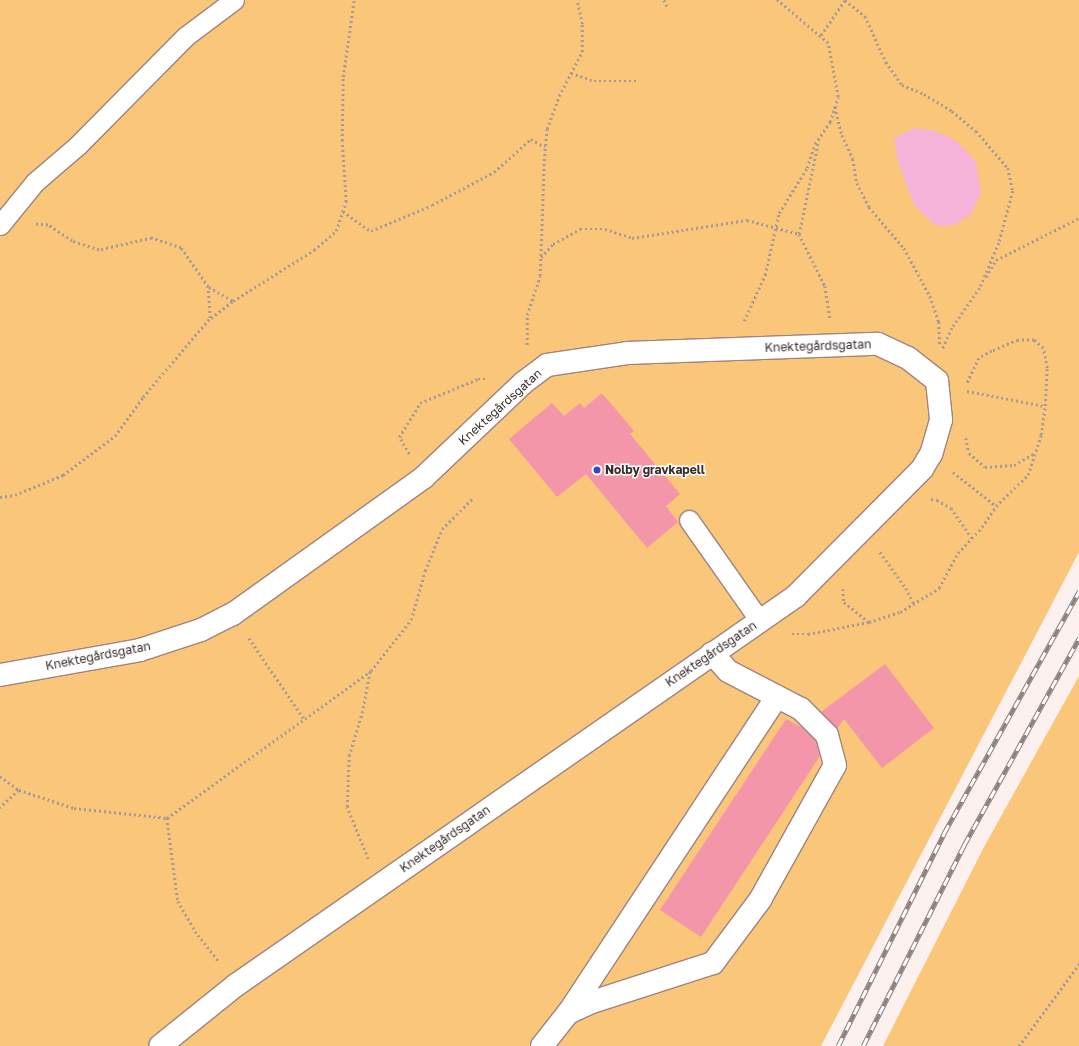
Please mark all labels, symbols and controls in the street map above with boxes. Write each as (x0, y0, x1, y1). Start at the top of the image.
street label: Knektegårdsgatan (764, 337, 872, 355)
street label: Knektegårdsgatan (455, 366, 545, 448)
place label: Nolby gravkapell (605, 463, 705, 477)
marker: Nolby gravkapell (592, 465, 602, 475)
street label: Knektegårdsgatan (663, 618, 759, 690)
street label: Knektegårdsgatan (44, 639, 152, 673)
street label: Knektegårdsgatan (397, 802, 493, 876)

